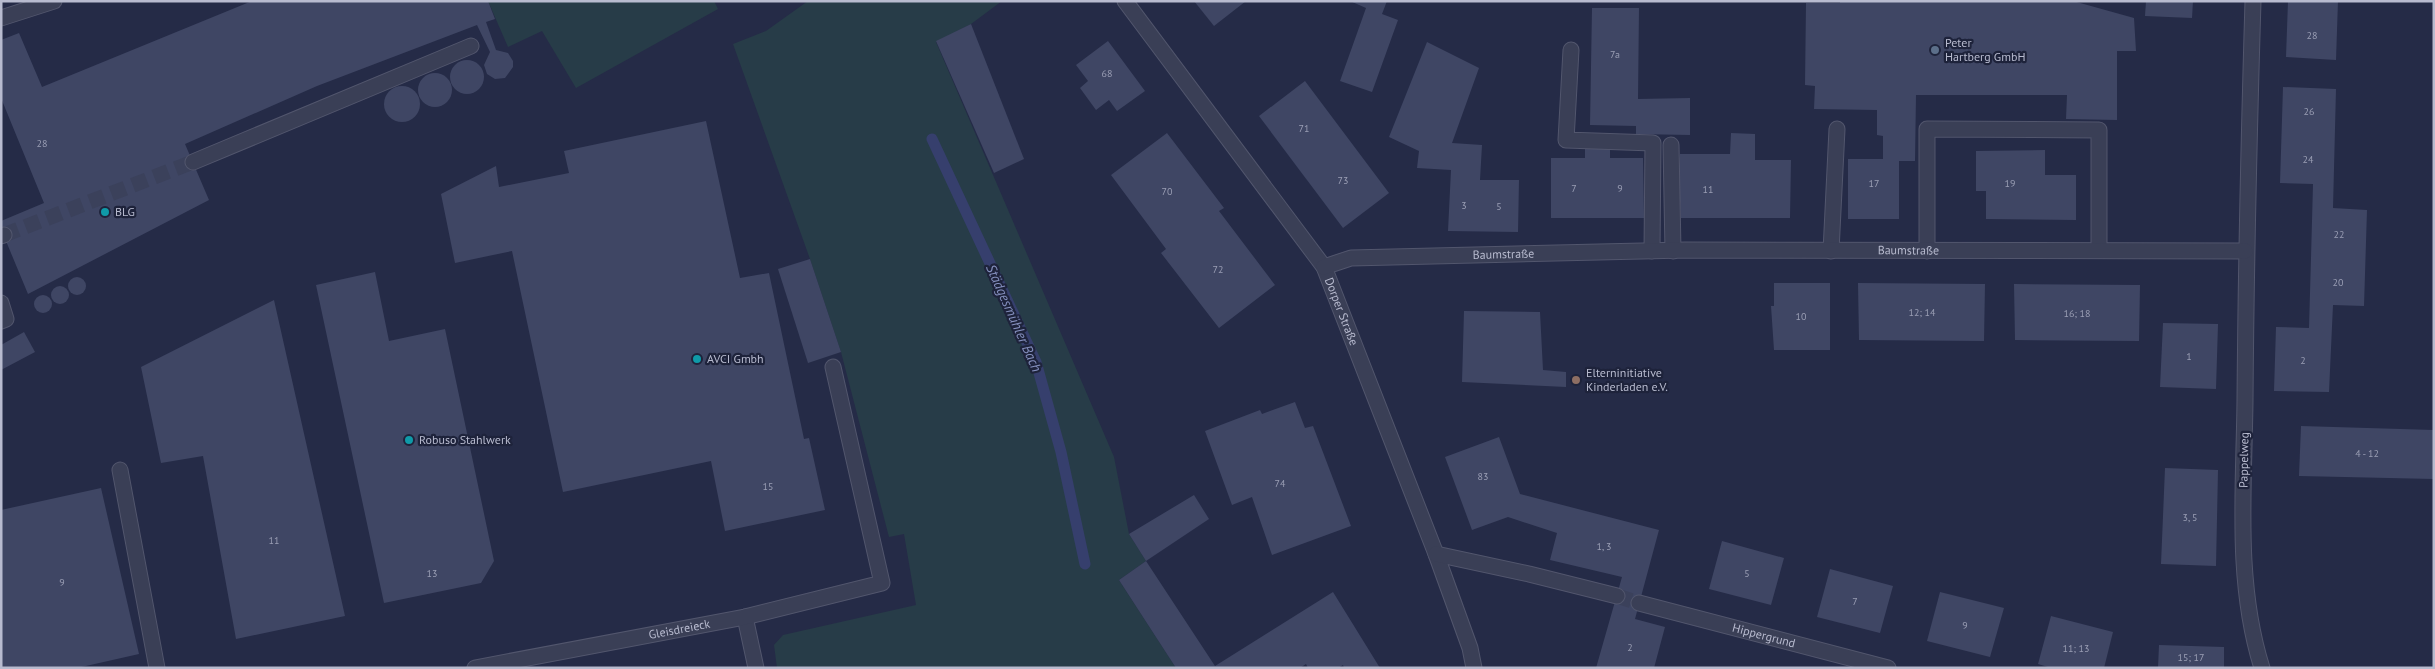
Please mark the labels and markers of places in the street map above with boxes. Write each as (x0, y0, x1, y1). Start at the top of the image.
place label: Peter Hartberg GmbH (1945, 35, 2025, 64)
marker: Peter Hartberg GmbH (1929, 44, 1941, 56)
place label: BLG (115, 204, 135, 219)
marker: BLG (99, 206, 111, 218)
place label: AVCI Gmbh (707, 351, 764, 366)
marker: AVCI Gmbh (691, 353, 703, 365)
place label: Elterninitiative Kinderladen e.V. (1586, 365, 1668, 394)
marker: Elterninitiative Kinderladen e.V. (1570, 374, 1582, 386)
place label: Robuso Stahlwerk (419, 432, 511, 447)
marker: Robuso Stahlwerk (403, 434, 415, 446)

